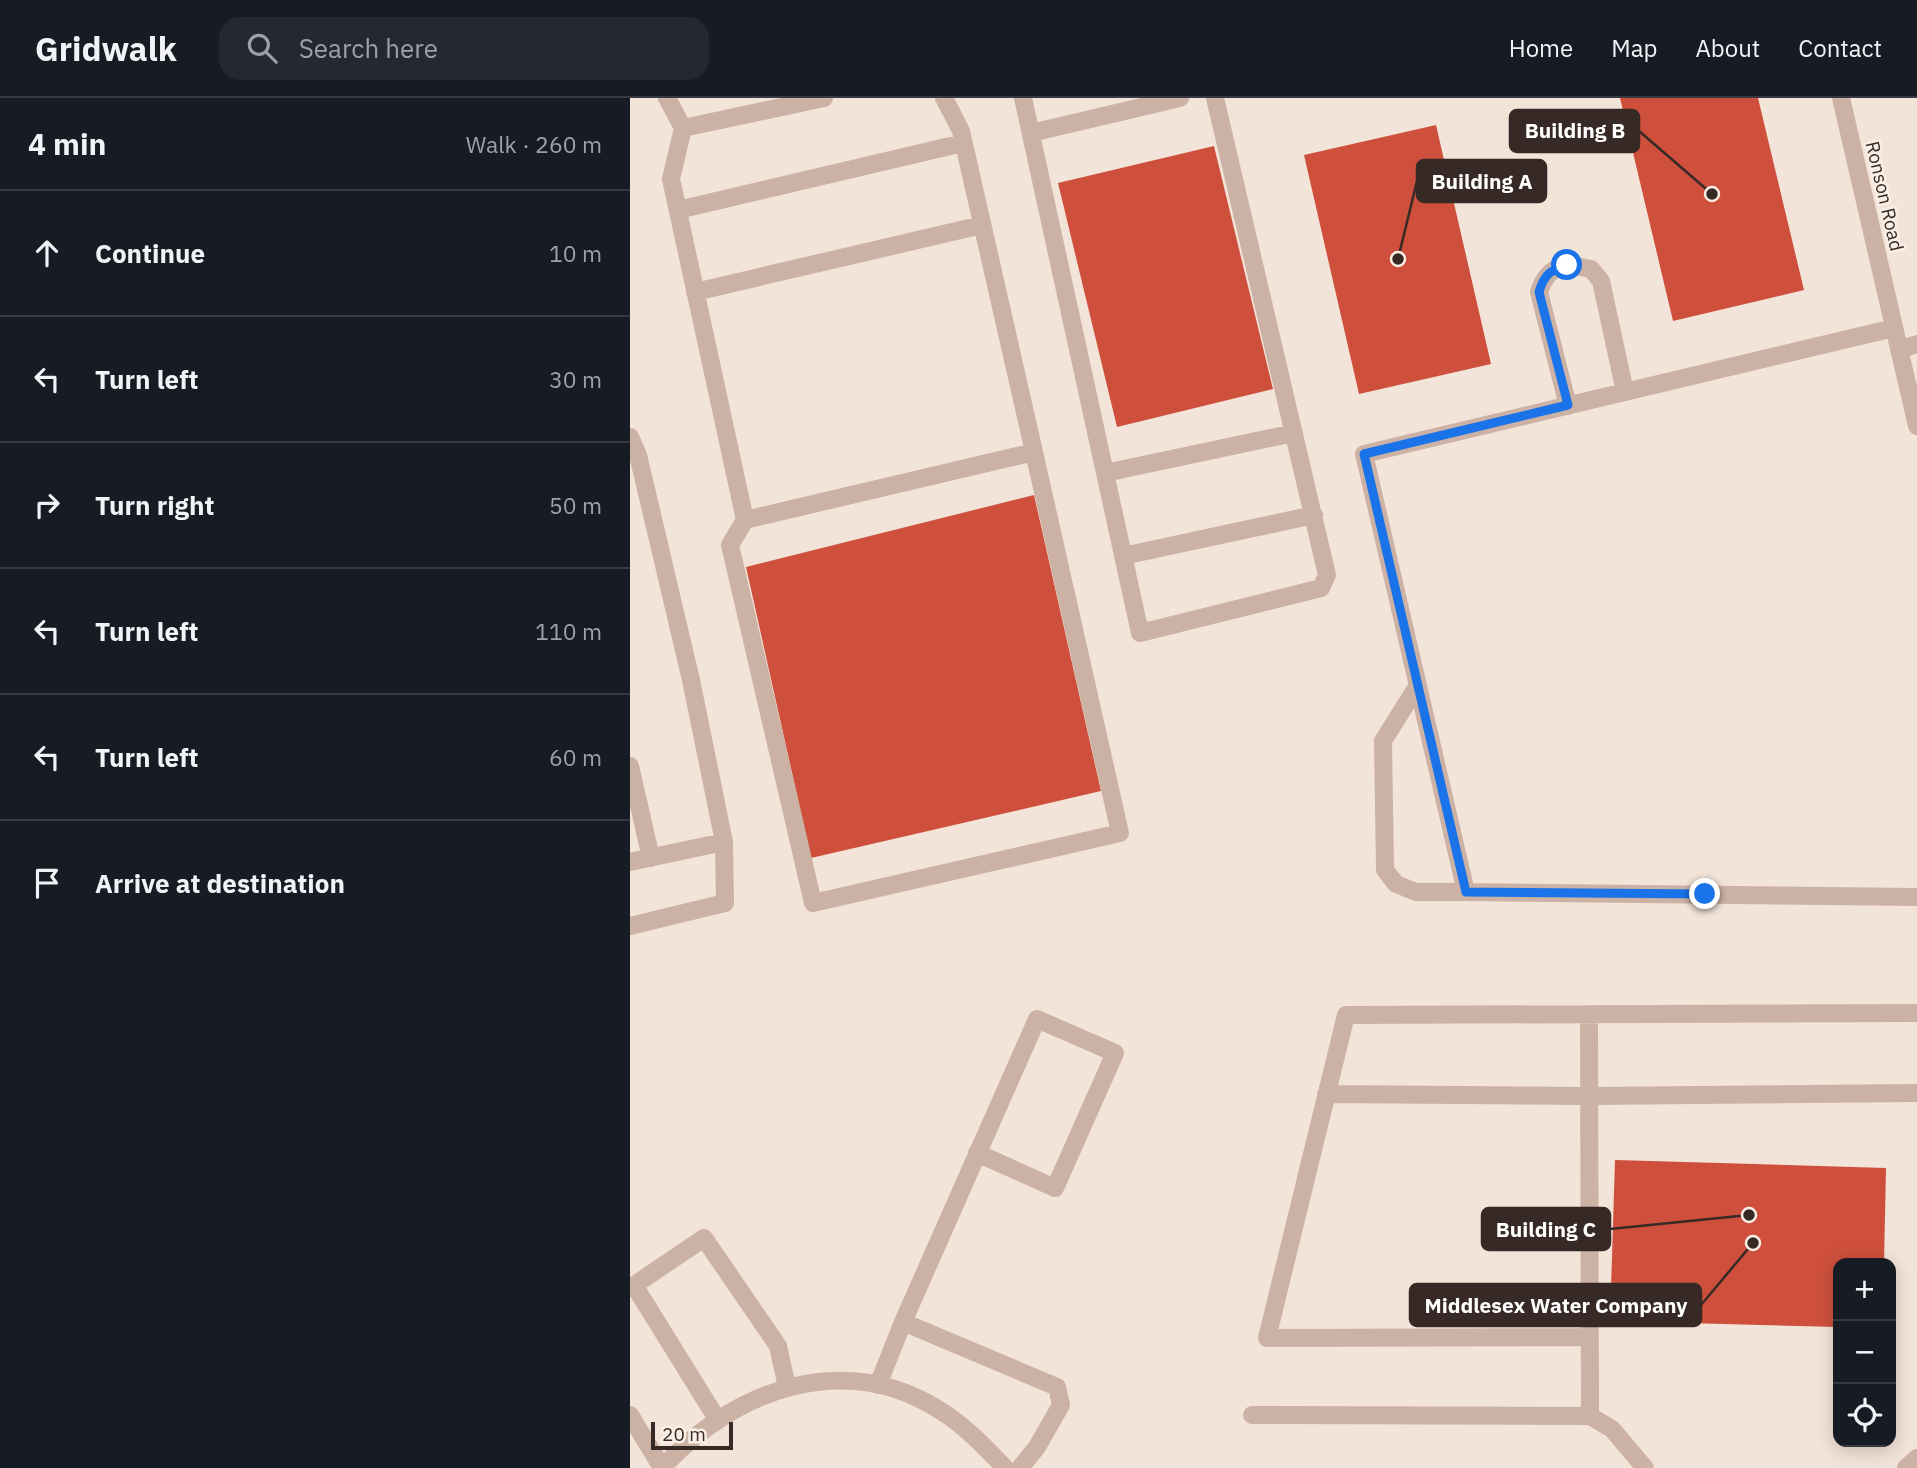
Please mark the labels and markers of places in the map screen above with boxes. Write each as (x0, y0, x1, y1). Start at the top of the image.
callout: Building B (1510, 110, 1639, 152)
callout: Building A (1417, 160, 1546, 202)
callout: Building C (1482, 1208, 1610, 1250)
callout: Middlesex Water Company (1410, 1284, 1701, 1326)

